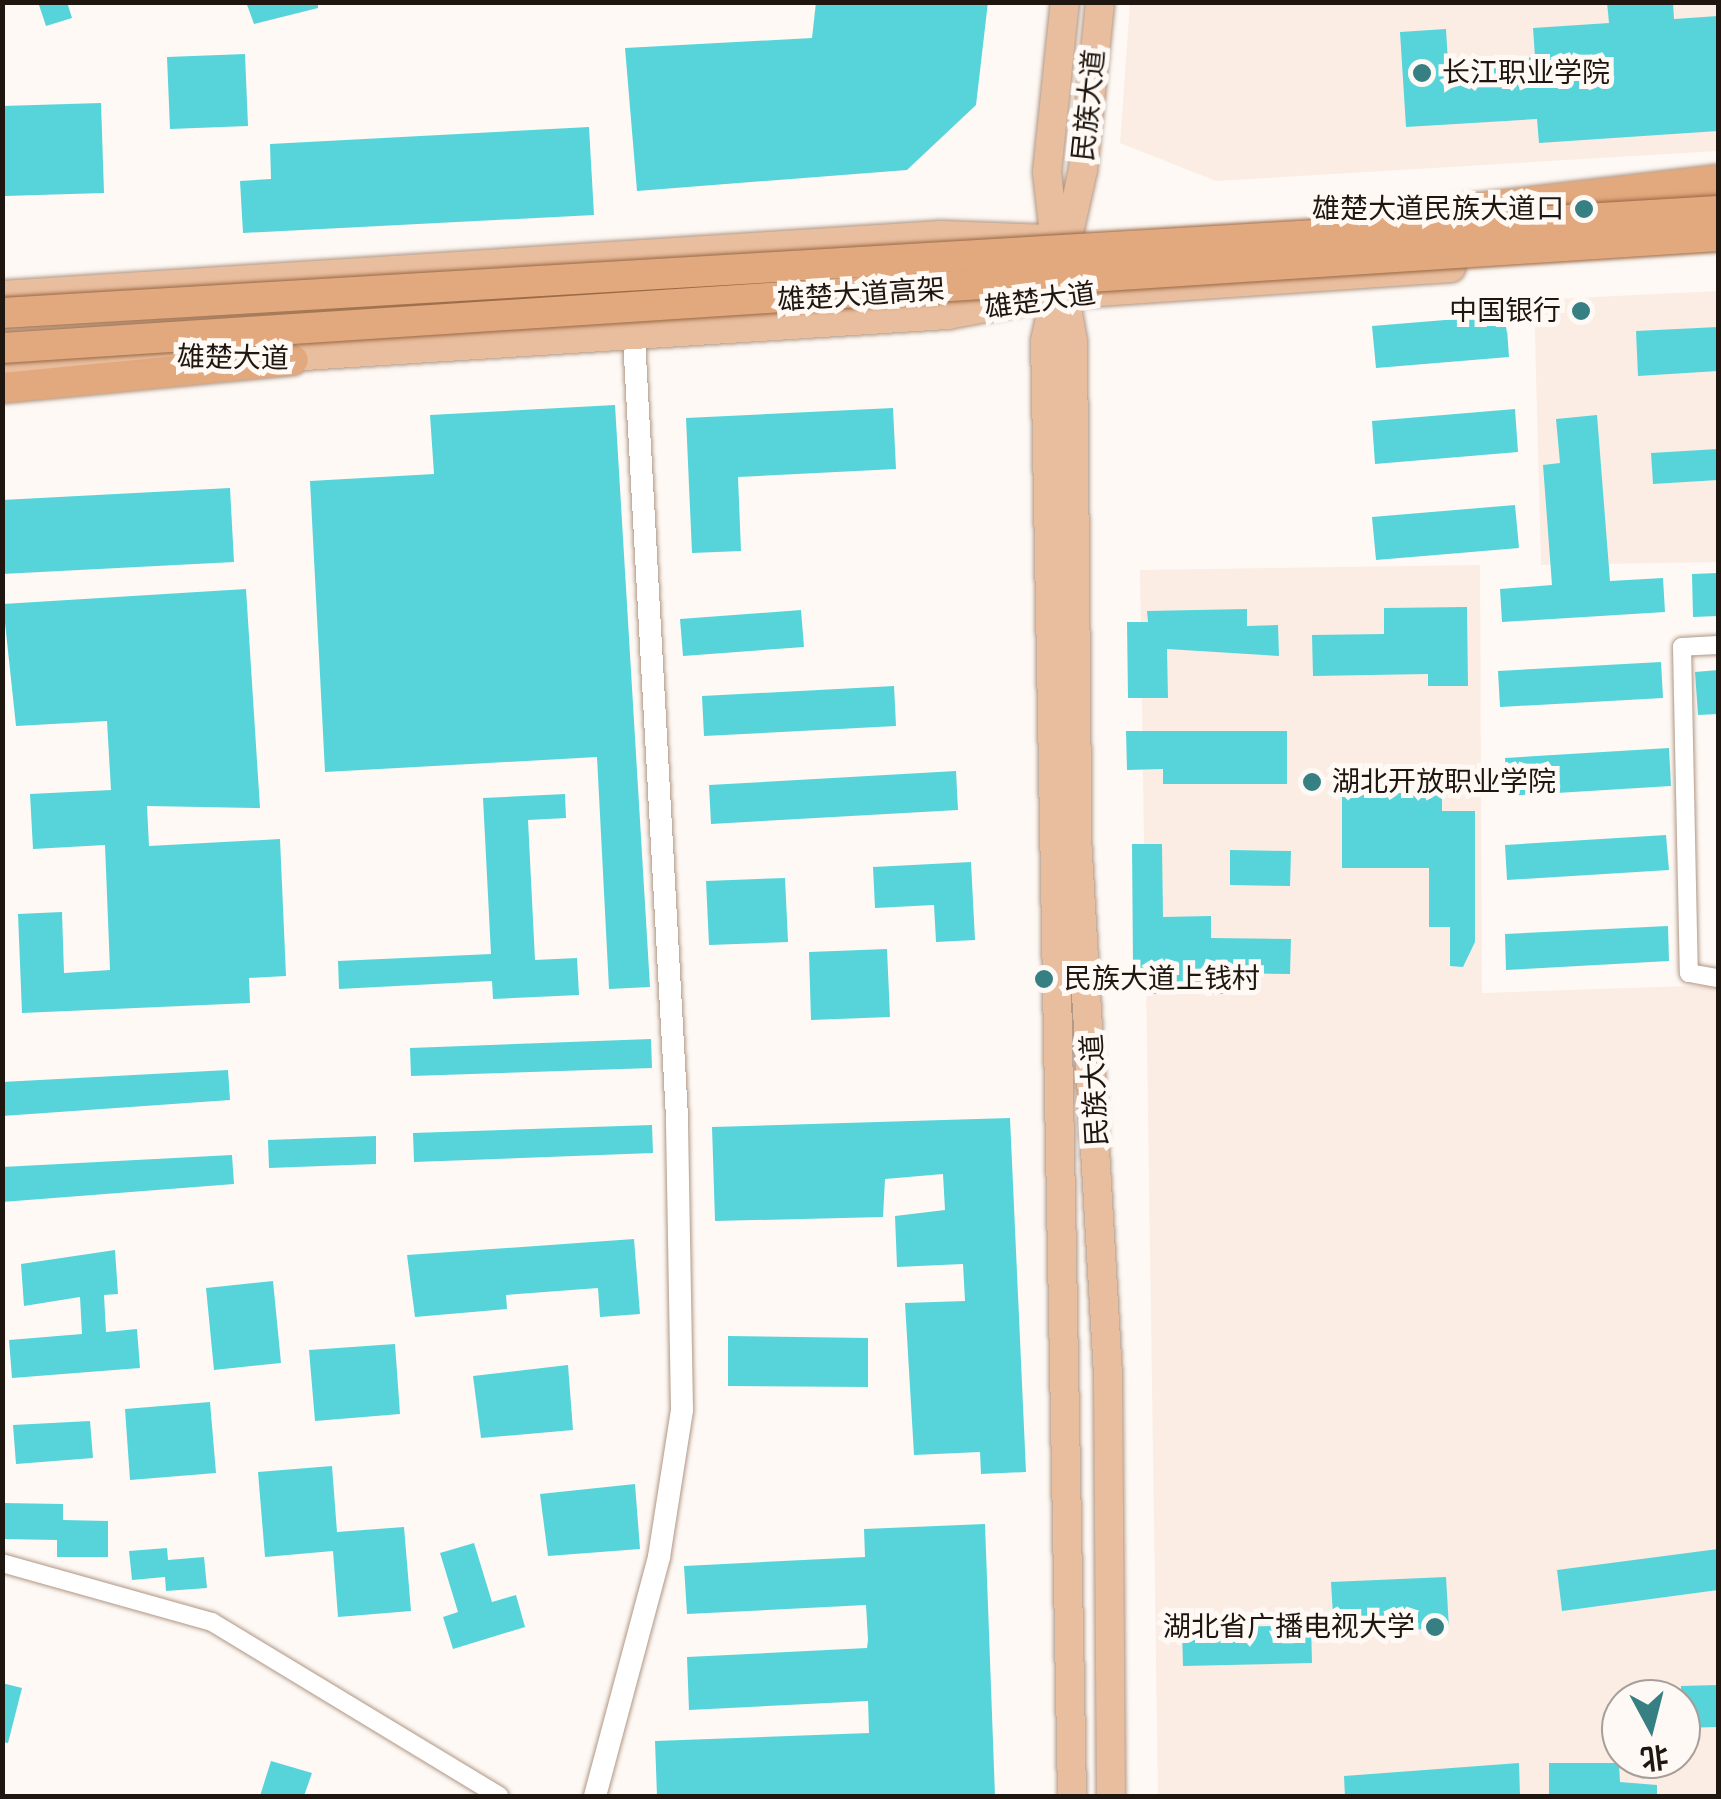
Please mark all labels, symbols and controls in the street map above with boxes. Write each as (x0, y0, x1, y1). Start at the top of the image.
street label: 民族大道 (1066, 48, 1112, 162)
place label: 长江职业学院 (1442, 56, 1610, 90)
marker: 长江职业学院 (1411, 62, 1433, 84)
place label: 雄楚大道民族大道口 (1312, 192, 1564, 226)
marker: 雄楚大道民族大道口 (1573, 198, 1595, 220)
street label: 雄楚大道高架 (776, 272, 946, 318)
street label: 雄楚大道 (982, 277, 1098, 325)
place label: 中国银行 (1449, 294, 1561, 328)
marker: 中国银行 (1570, 300, 1592, 322)
street label: 雄楚大道 (177, 340, 289, 376)
place label: 湖北开放职业学院 (1332, 765, 1556, 799)
marker: 湖北开放职业学院 (1301, 771, 1323, 793)
place label: 民族大道上钱村 (1064, 962, 1260, 996)
marker: 民族大道上钱村 (1033, 968, 1055, 990)
street label: 民族大道 (1075, 1033, 1115, 1147)
place label: 湖北省广播电视大学 (1163, 1610, 1415, 1644)
marker: 湖北省广播电视大学 (1424, 1616, 1446, 1638)
north arrow (1601, 1679, 1701, 1779)
text: 北 (1639, 1739, 1670, 1775)

